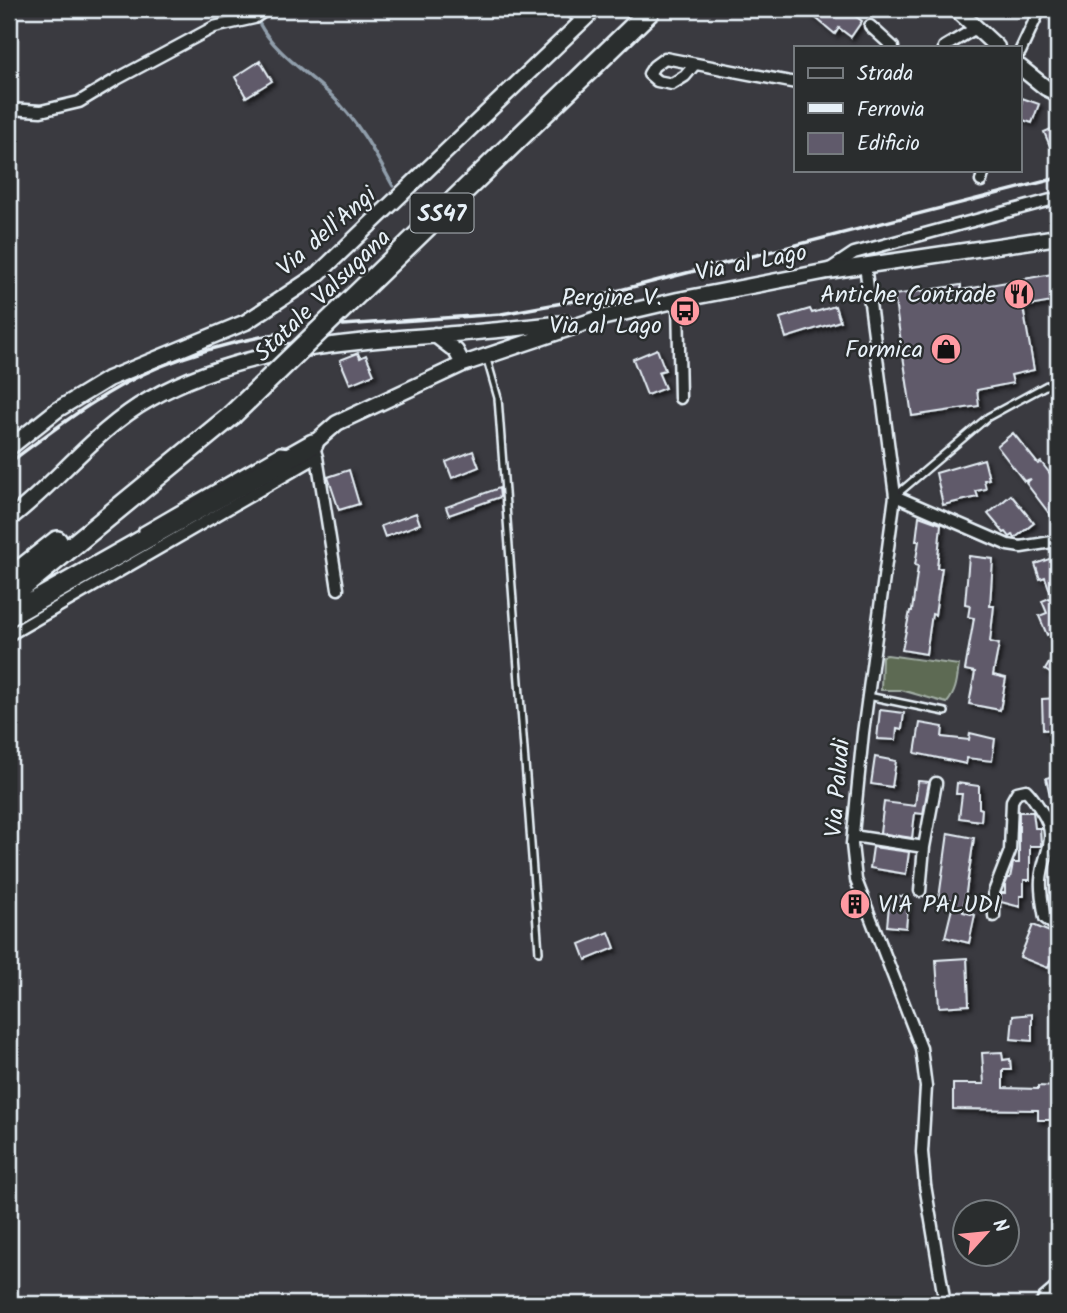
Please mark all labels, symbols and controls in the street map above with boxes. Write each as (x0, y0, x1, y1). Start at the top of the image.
legend (794, 46, 1021, 172)
text: Strada (857, 58, 913, 91)
text: Ferrovia (857, 94, 925, 127)
text: Edificio (857, 128, 920, 161)
street label: Via dell'Angi (268, 177, 387, 287)
road number: SS47 (410, 194, 474, 232)
street label: Statale Valsugana (245, 220, 401, 372)
street label: Via al Lago (692, 234, 810, 293)
place label: Antiche Contrade (820, 276, 996, 315)
restaurant icon: Antiche Contrade (1002, 277, 1036, 311)
place label: Pergine V. Via al Lago (549, 279, 662, 346)
bus stop icon: Pergine V. Via al Lago (668, 294, 702, 328)
place label: Formica (845, 331, 923, 370)
shop icon: Formica (929, 332, 963, 366)
street label: Via Paludi (815, 736, 862, 839)
place label: VIA PALUDI (878, 886, 1000, 925)
building icon: VIA PALUDI (838, 887, 872, 921)
north arrow (951, 1198, 1021, 1268)
text: N (983, 1214, 1015, 1238)

